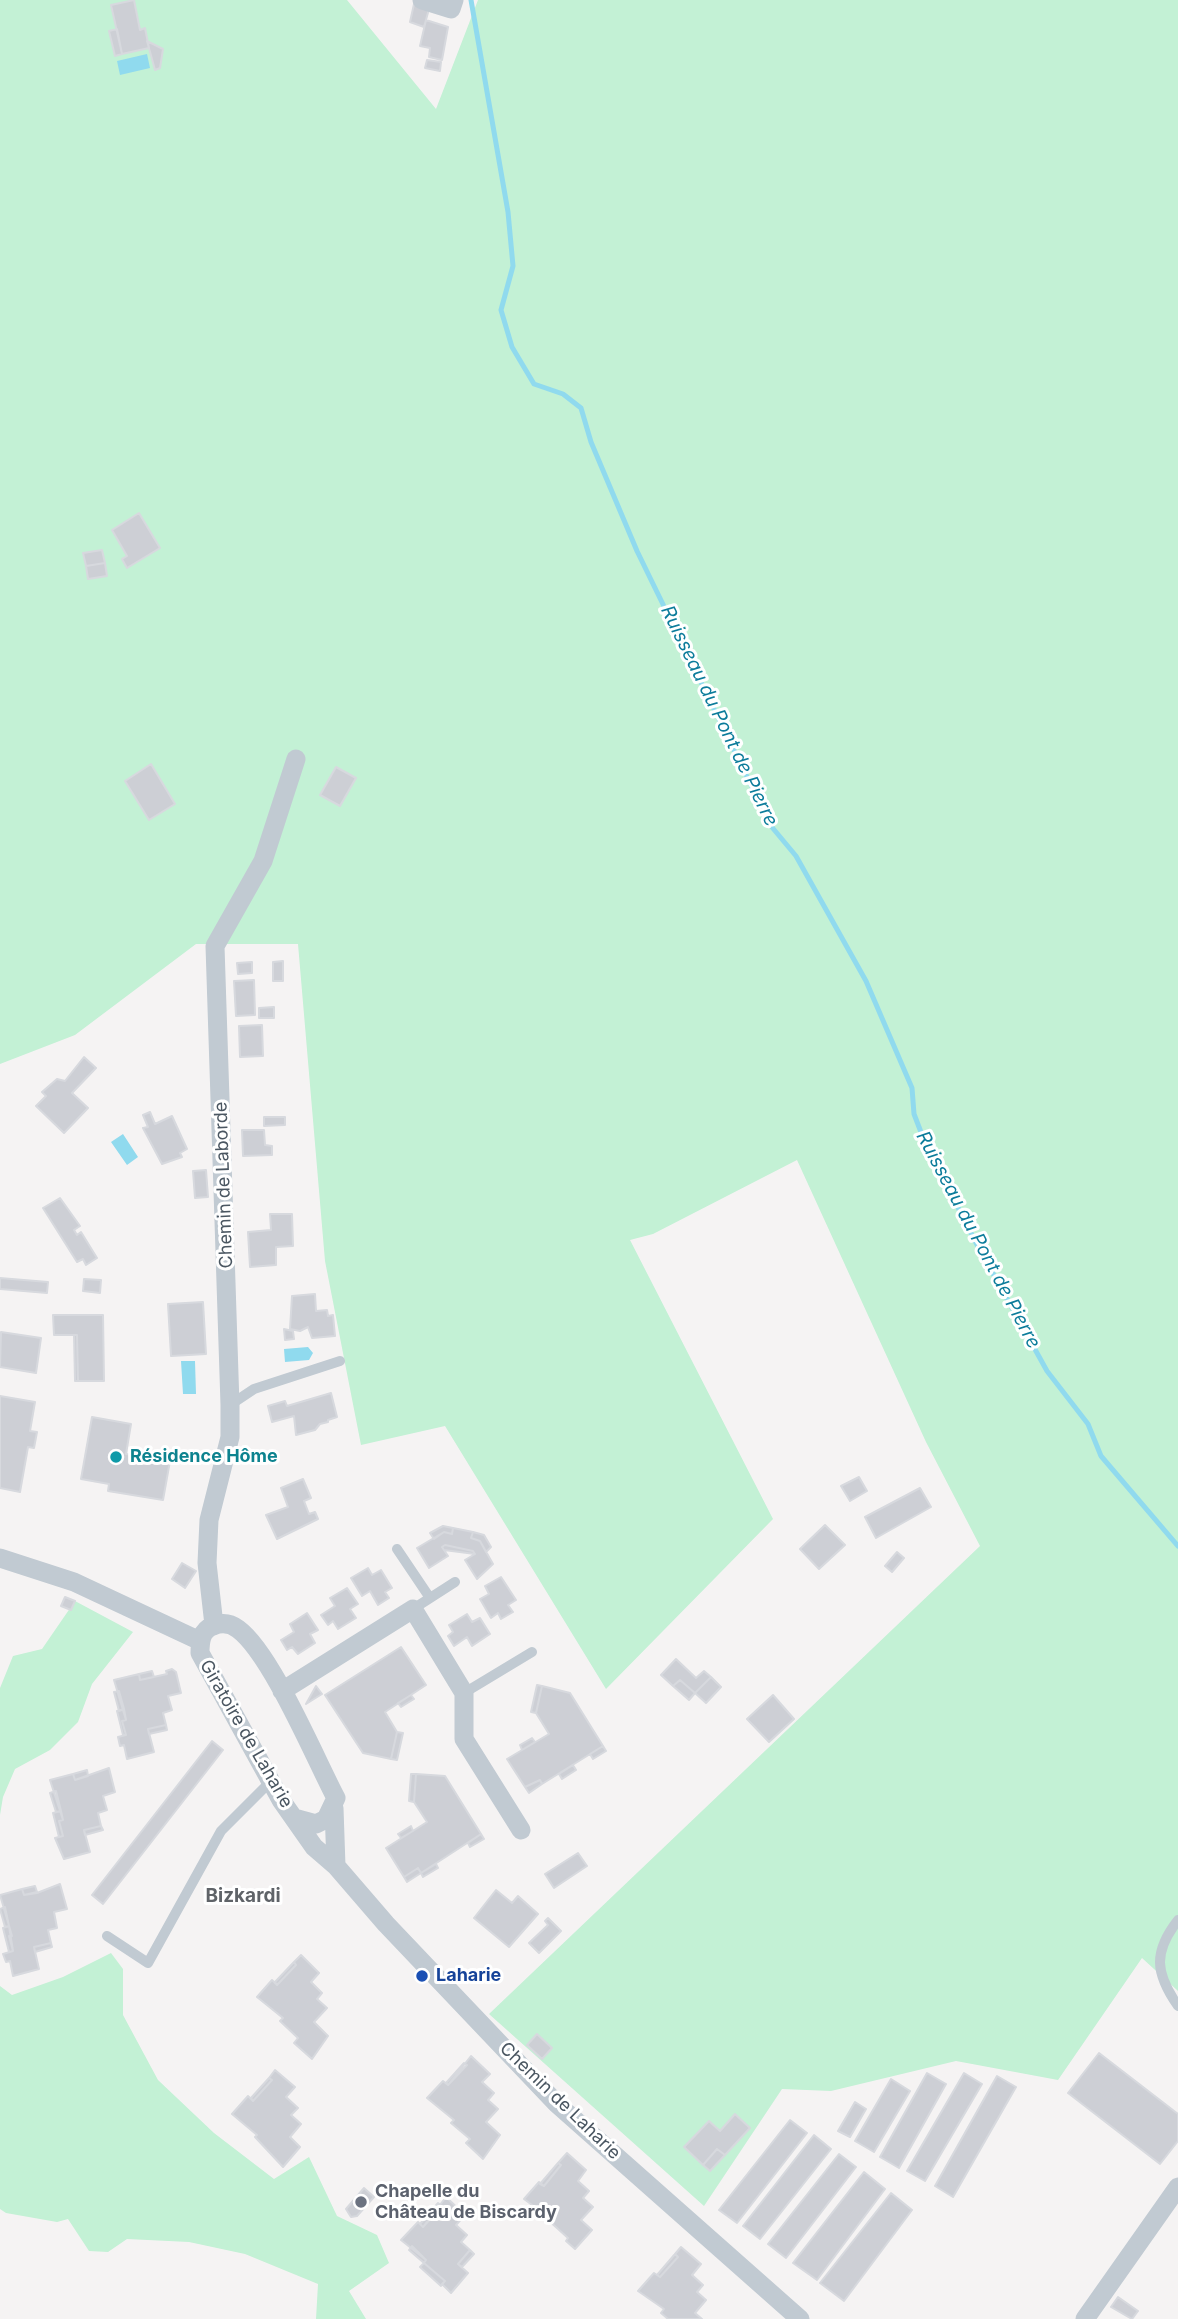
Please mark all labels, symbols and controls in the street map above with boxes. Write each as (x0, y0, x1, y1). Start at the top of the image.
water label: Ruisseau du Pont de Pierre (656, 602, 782, 830)
street label: Chemin de Laborde (210, 1101, 238, 1269)
water label: Ruisseau du Pont de Pierre (911, 1128, 1045, 1352)
place label: Résidence Hôme (130, 1446, 278, 1468)
marker: Résidence Hôme (108, 1449, 124, 1465)
street label: Giratoire de Laharie (195, 1656, 297, 1812)
district label: Bizkardi (205, 1885, 281, 1907)
place label: Laharie (436, 1965, 501, 1987)
marker: Laharie (414, 1968, 430, 1984)
street label: Chemin de Laharie (495, 2038, 625, 2164)
place label: Chapelle du Château de Biscardy (375, 2181, 557, 2224)
marker: Chapelle du Château de Biscardy (353, 2194, 369, 2210)

